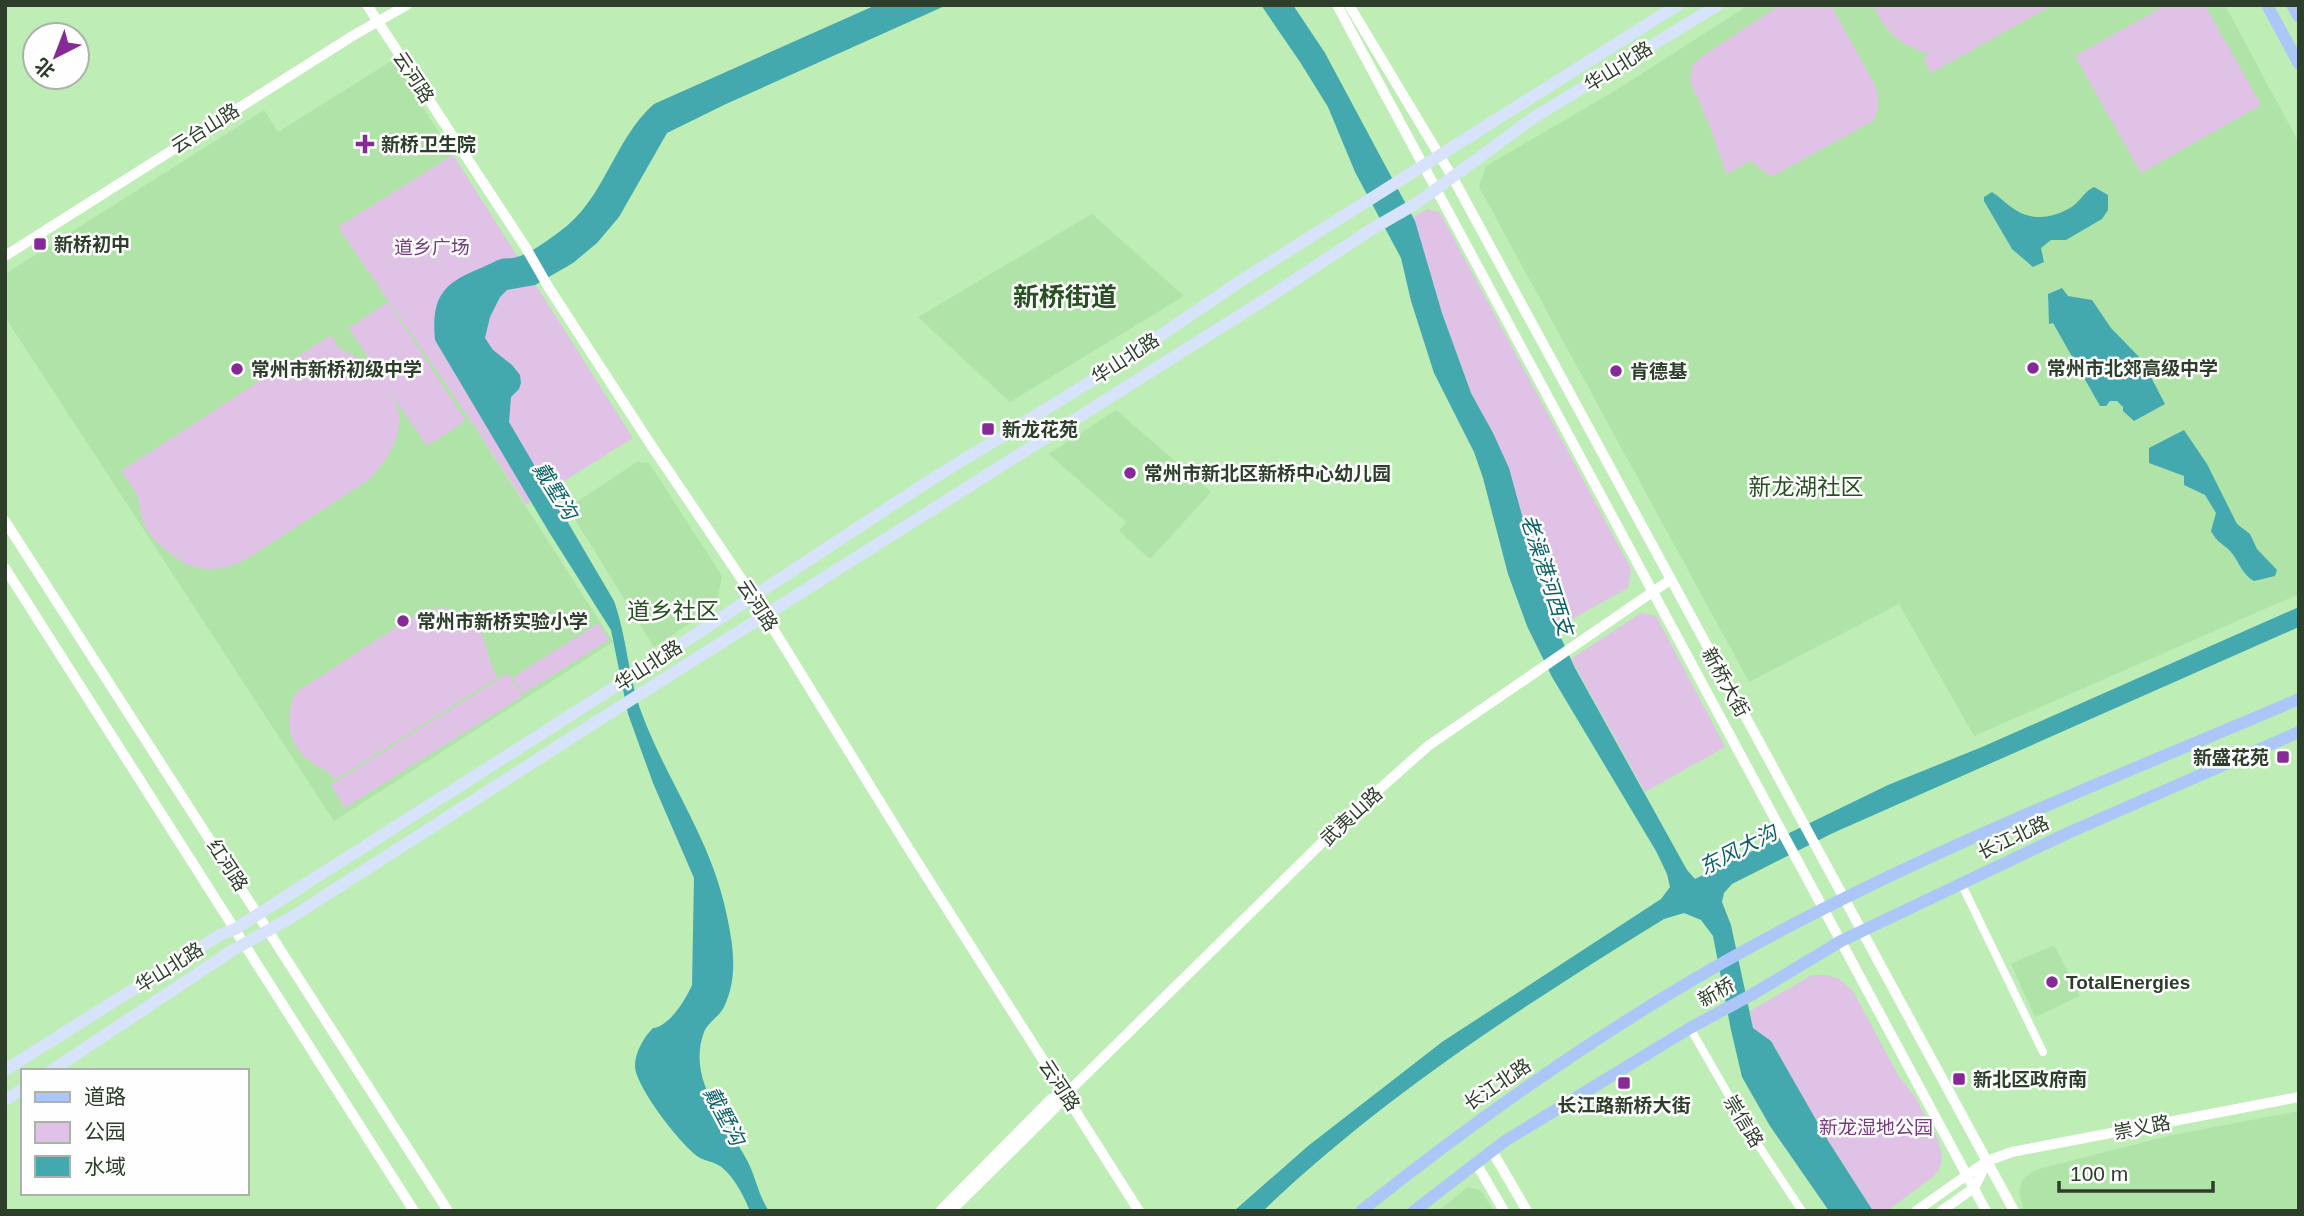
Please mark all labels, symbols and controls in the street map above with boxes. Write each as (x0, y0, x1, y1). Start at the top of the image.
north arrow (21, 21, 91, 91)
street label: 华山北路 (1580, 37, 1656, 95)
street label: 云河路 (389, 48, 438, 107)
text: 北 (31, 54, 59, 82)
street label: 云台山路 (167, 99, 243, 157)
marker: 新桥卫生院 (355, 134, 375, 154)
place label: 新桥卫生院 (381, 134, 476, 155)
place label: 新桥初中 (54, 234, 130, 255)
marker: 新桥初中 (32, 236, 48, 252)
park label: 道乡广场 (394, 237, 470, 258)
district label: 新桥街道 (1013, 282, 1117, 312)
street label: 华山北路 (1088, 329, 1163, 388)
place label: 常州市北郊高级中学 (2047, 358, 2218, 379)
place label: 常州市新桥初级中学 (251, 359, 422, 380)
marker: 常州市北郊高级中学 (2025, 360, 2041, 376)
marker: 常州市新桥初级中学 (229, 361, 245, 377)
place label: 肯德基 (1630, 361, 1688, 382)
marker: 肯德基 (1608, 363, 1624, 379)
place label: 新龙花苑 (1002, 419, 1078, 440)
marker: 新龙花苑 (980, 421, 996, 437)
water label: 戴墅沟 (529, 458, 583, 525)
place label: 常州市新北区新桥中心幼儿园 (1144, 463, 1391, 484)
marker: 常州市新北区新桥中心幼儿园 (1122, 465, 1138, 481)
district label: 新龙湖社区 (1749, 474, 1864, 500)
water label: 老澡港河西支 (1517, 511, 1578, 640)
street label: 云河路 (733, 576, 782, 635)
district label: 道乡社区 (627, 598, 719, 624)
place label: 常州市新桥实验小学 (417, 611, 588, 632)
marker: 常州市新桥实验小学 (395, 613, 411, 629)
street label: 华山北路 (611, 636, 686, 695)
street label: 新桥大街 (1698, 644, 1753, 721)
place label: 新盛花苑 (2193, 747, 2269, 768)
marker: 新盛花苑 (2275, 749, 2291, 765)
street label: 武夷山路 (1316, 783, 1386, 850)
street label: 长江北路 (1974, 812, 2052, 863)
water label: 东风大沟 (1695, 819, 1782, 879)
street label: 红河路 (203, 836, 252, 895)
street label: 华山北路 (131, 938, 207, 996)
place label: TotalEnergies (2066, 972, 2190, 993)
street label: 新桥 (1695, 974, 1738, 1011)
marker: TotalEnergies (2044, 974, 2060, 990)
street label: 长江北路 (1460, 1054, 1535, 1114)
street label: 云河路 (1035, 1056, 1084, 1115)
legend (21, 1069, 248, 1195)
place label: 新北区政府南 (1973, 1069, 2087, 1090)
marker: 新北区政府南 (1951, 1071, 1967, 1087)
marker: 长江路新桥大街 (1616, 1075, 1632, 1091)
water label: 戴墅沟 (699, 1083, 750, 1151)
text: 道路 (84, 1085, 126, 1108)
street label: 崇信路 (1720, 1091, 1767, 1151)
place label: 长江路新桥大街 (1557, 1095, 1691, 1116)
street label: 崇义路 (2112, 1112, 2172, 1143)
park label: 新龙湿地公园 (1819, 1117, 1933, 1138)
text: 公园 (84, 1120, 126, 1143)
scale bar (2059, 1150, 2213, 1194)
text: 水域 (84, 1155, 126, 1178)
text: 100 m (2070, 1162, 2128, 1185)

